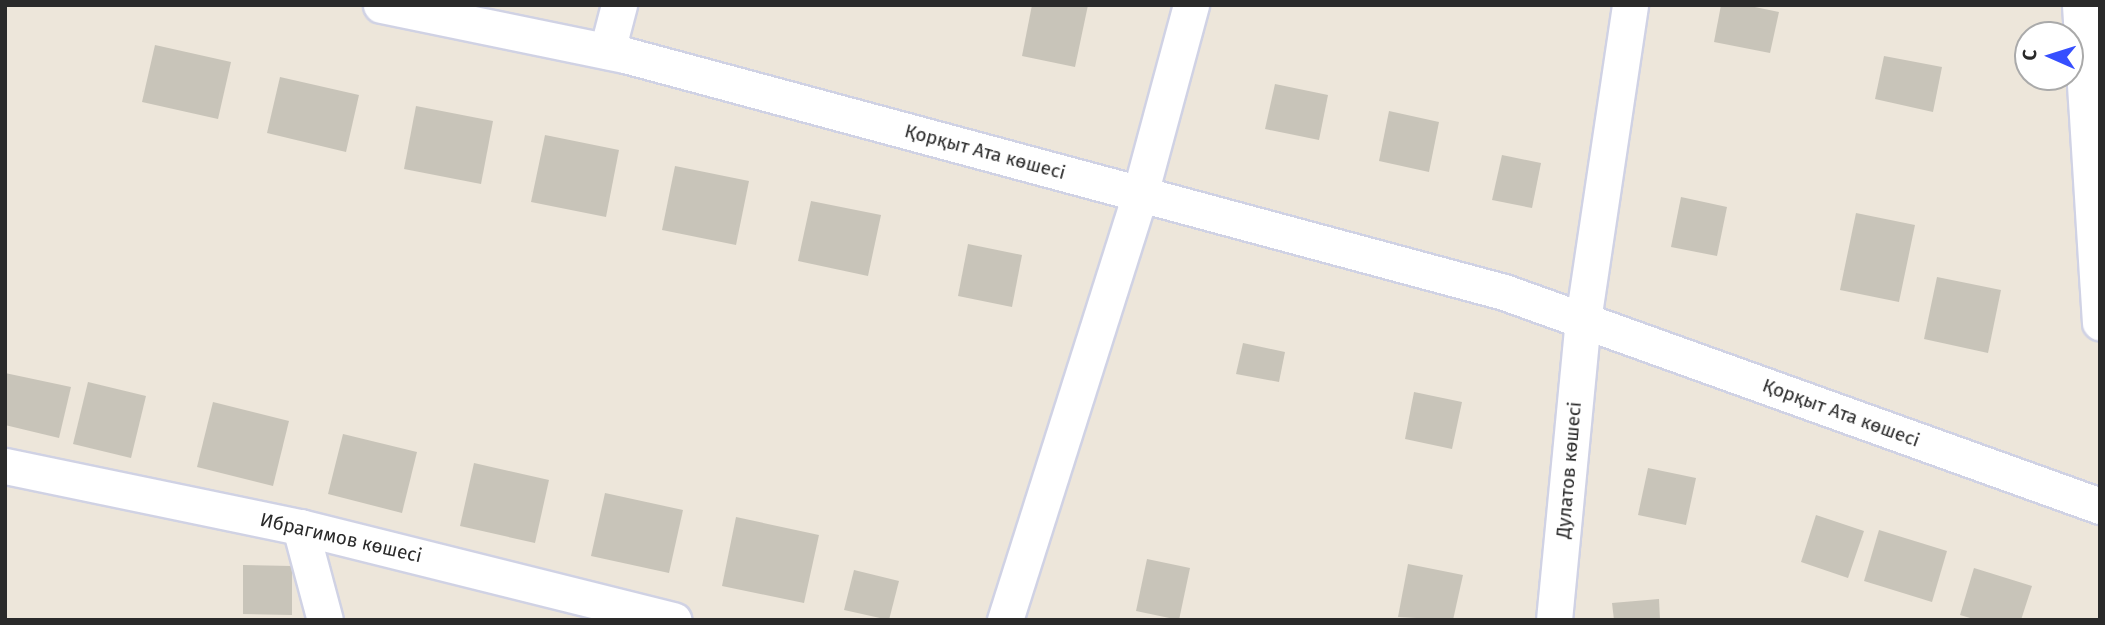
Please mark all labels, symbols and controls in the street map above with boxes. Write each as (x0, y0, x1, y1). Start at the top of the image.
north arrow (2014, 21, 2084, 91)
text: С (2018, 49, 2041, 61)
street label: Қорқыт Ата көшесі (902, 120, 1068, 184)
street label: Қорқыт Ата көшесі (1759, 374, 1923, 452)
street label: Дулатов көшесі (1552, 401, 1586, 539)
street label: Ибрагимов көшесі (258, 508, 424, 568)

